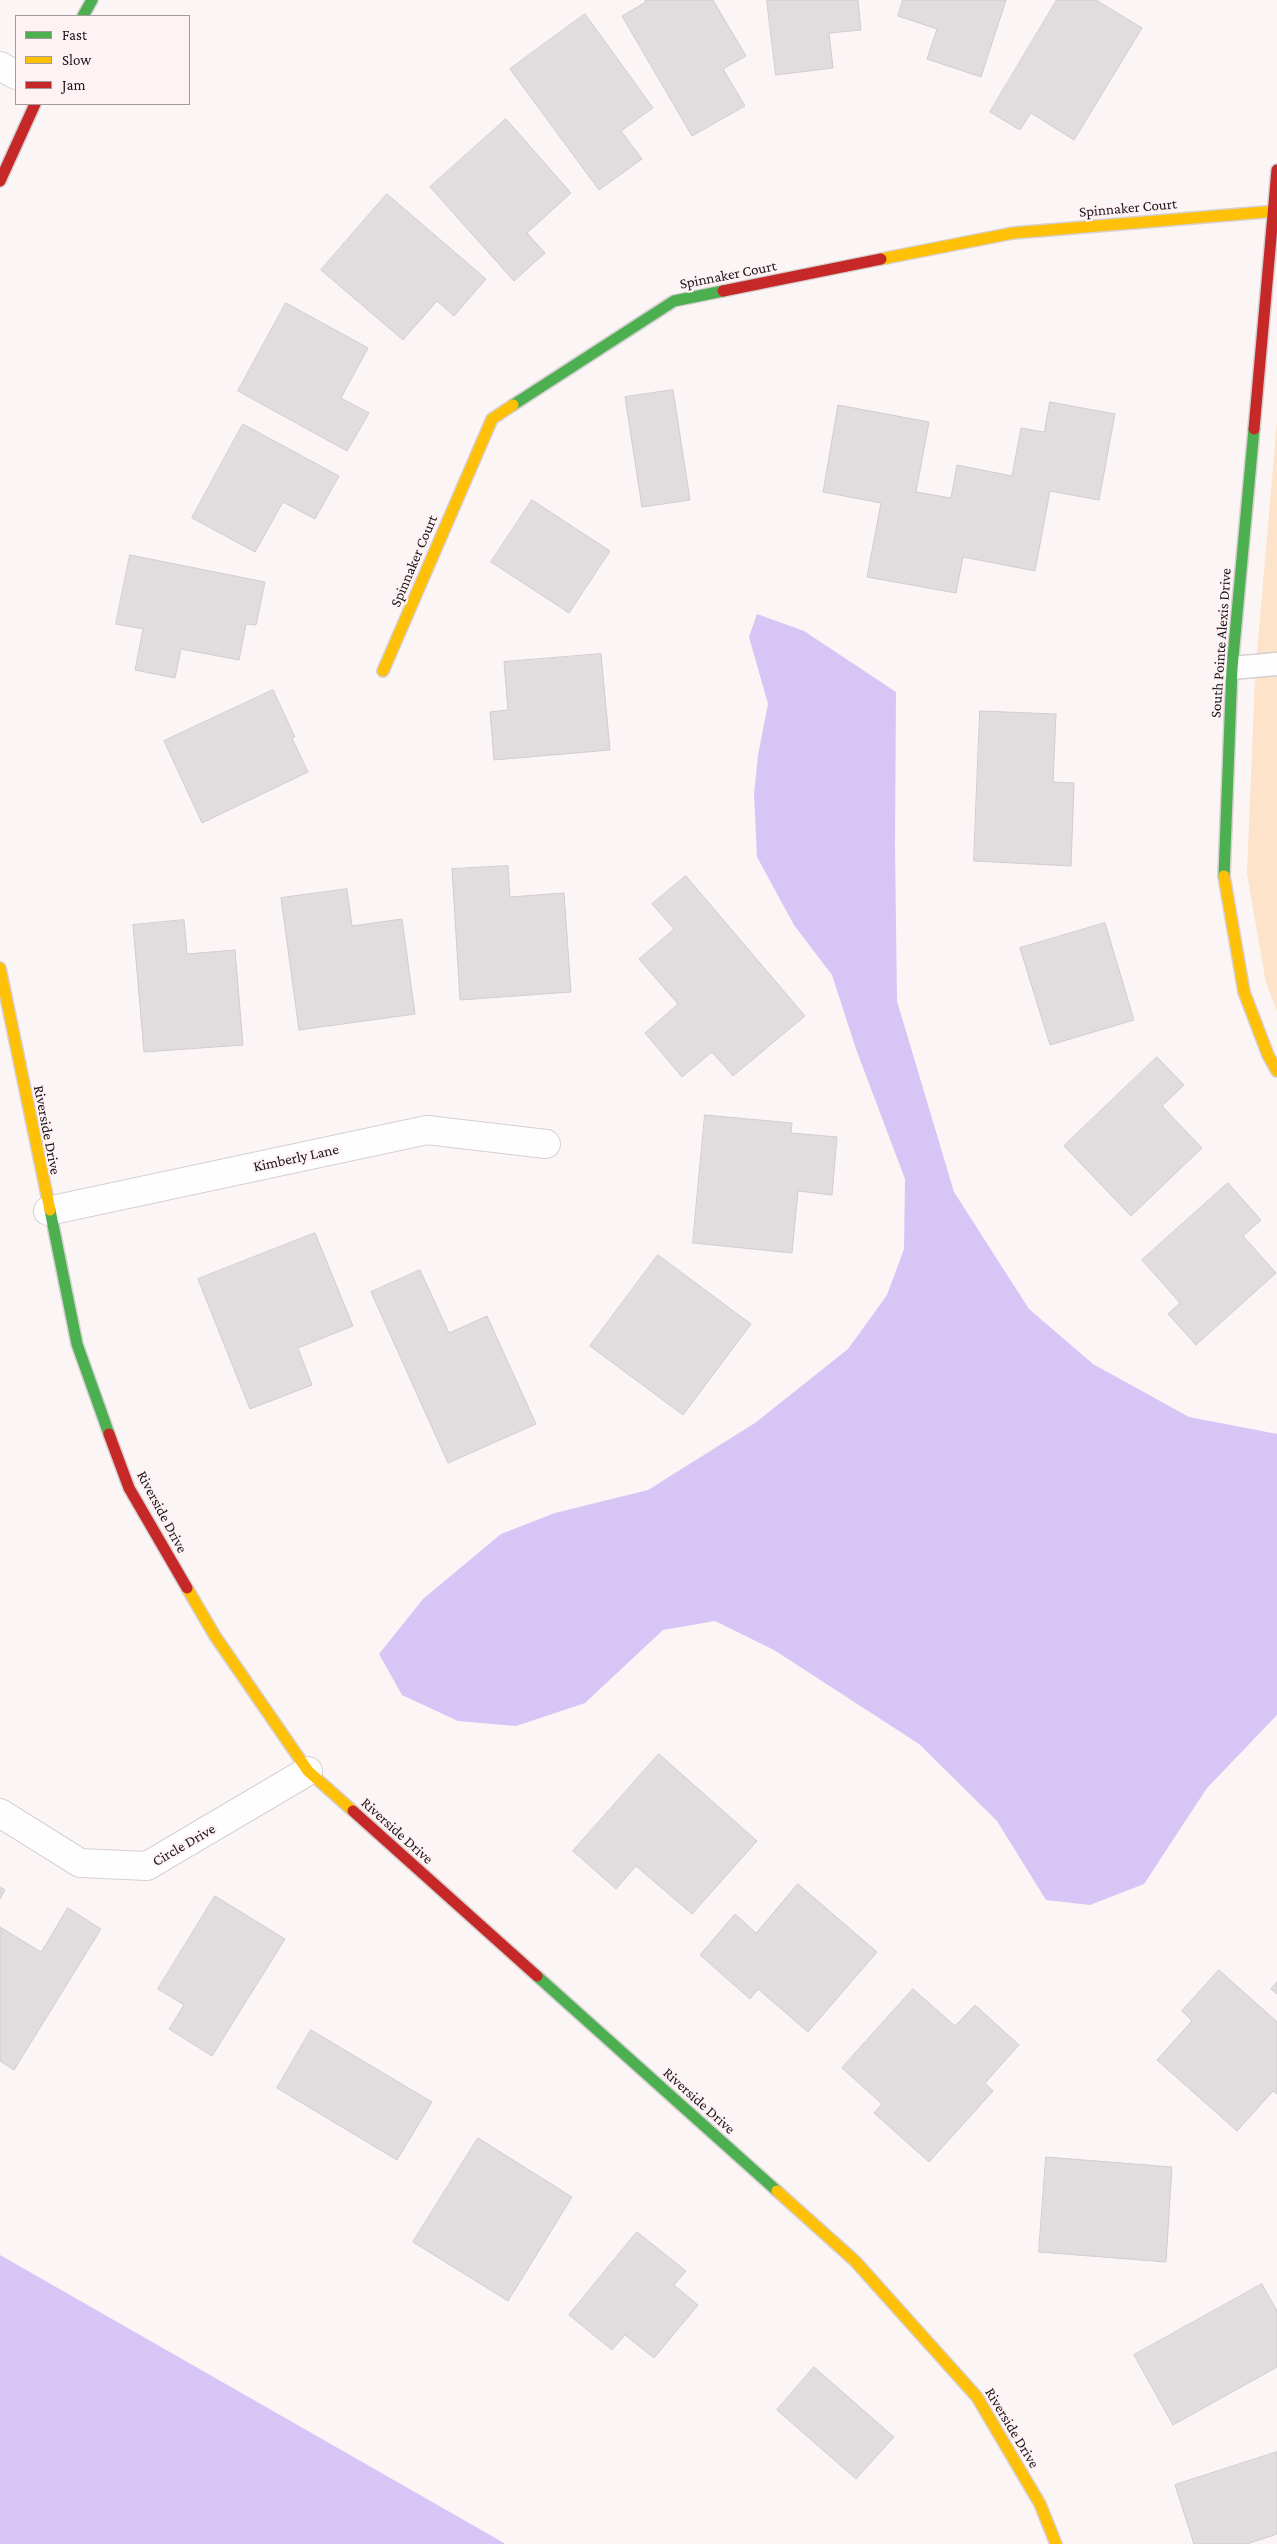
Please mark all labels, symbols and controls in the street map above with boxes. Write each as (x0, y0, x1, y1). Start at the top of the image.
legend (15, 15, 190, 105)
text: Fast (62, 27, 87, 43)
text: Slow (62, 52, 91, 68)
text: Jam (62, 77, 85, 93)
street label: Spinnaker Court (1078, 195, 1178, 221)
street label: Spinnaker Court (678, 257, 778, 293)
street label: Spinnaker Court (387, 512, 441, 610)
street label: South Pointe Alexis Drive (1207, 567, 1235, 719)
street label: Riverside Drive (30, 1084, 64, 1176)
street label: Kimberly Lane (252, 1140, 340, 1176)
street label: Riverside Drive (133, 1468, 191, 1556)
street label: Riverside Drive (357, 1794, 437, 1868)
street label: Circle Drive (149, 1820, 219, 1870)
street label: Riverside Drive (659, 2064, 739, 2138)
street label: Riverside Drive (981, 2385, 1043, 2471)

